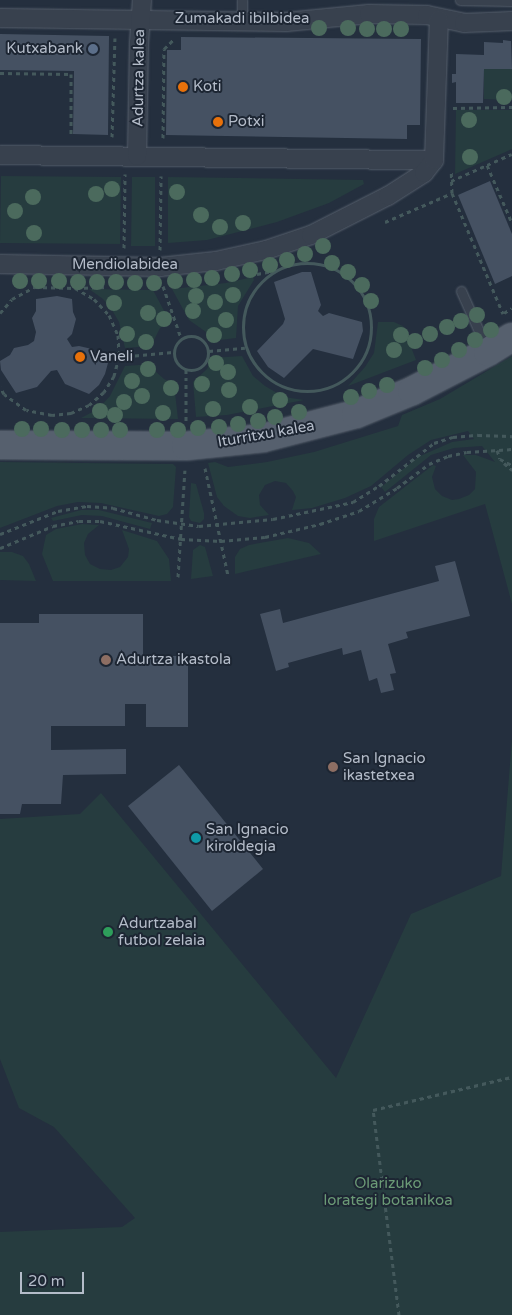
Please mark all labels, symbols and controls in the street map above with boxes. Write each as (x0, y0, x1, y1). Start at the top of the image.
street label: Zumakadi ibilbidea (175, 10, 309, 28)
street label: Adurtza kalea (129, 29, 149, 127)
place label: Kutxabank (6, 40, 83, 58)
marker: Kutxabank (87, 43, 99, 55)
place label: Koti (193, 78, 222, 96)
marker: Koti (177, 81, 189, 93)
place label: Potxi (228, 113, 265, 131)
marker: Potxi (212, 116, 224, 128)
street label: Mendiolabidea (72, 256, 178, 274)
place label: Vaneli (90, 348, 133, 366)
marker: Vaneli (74, 351, 86, 363)
street label: Iturritxu kalea (216, 417, 316, 451)
place label: Adurtza ikastola (116, 651, 231, 669)
marker: Adurtza ikastola (100, 654, 112, 666)
place label: San Ignacio ikastetxea (343, 749, 426, 784)
marker: San Ignacio ikastetxea (327, 761, 339, 773)
place label: San Ignacio kiroldegia (206, 820, 289, 855)
marker: San Ignacio kiroldegia (190, 832, 202, 844)
place label: Adurtzabal futbol zelaia (118, 914, 205, 949)
marker: Adurtzabal futbol zelaia (102, 926, 114, 938)
park label: Olarizuko lorategi botanikoa (323, 1174, 453, 1209)
scale bar (22, 1262, 86, 1294)
text: 20 m (28, 1272, 65, 1290)

